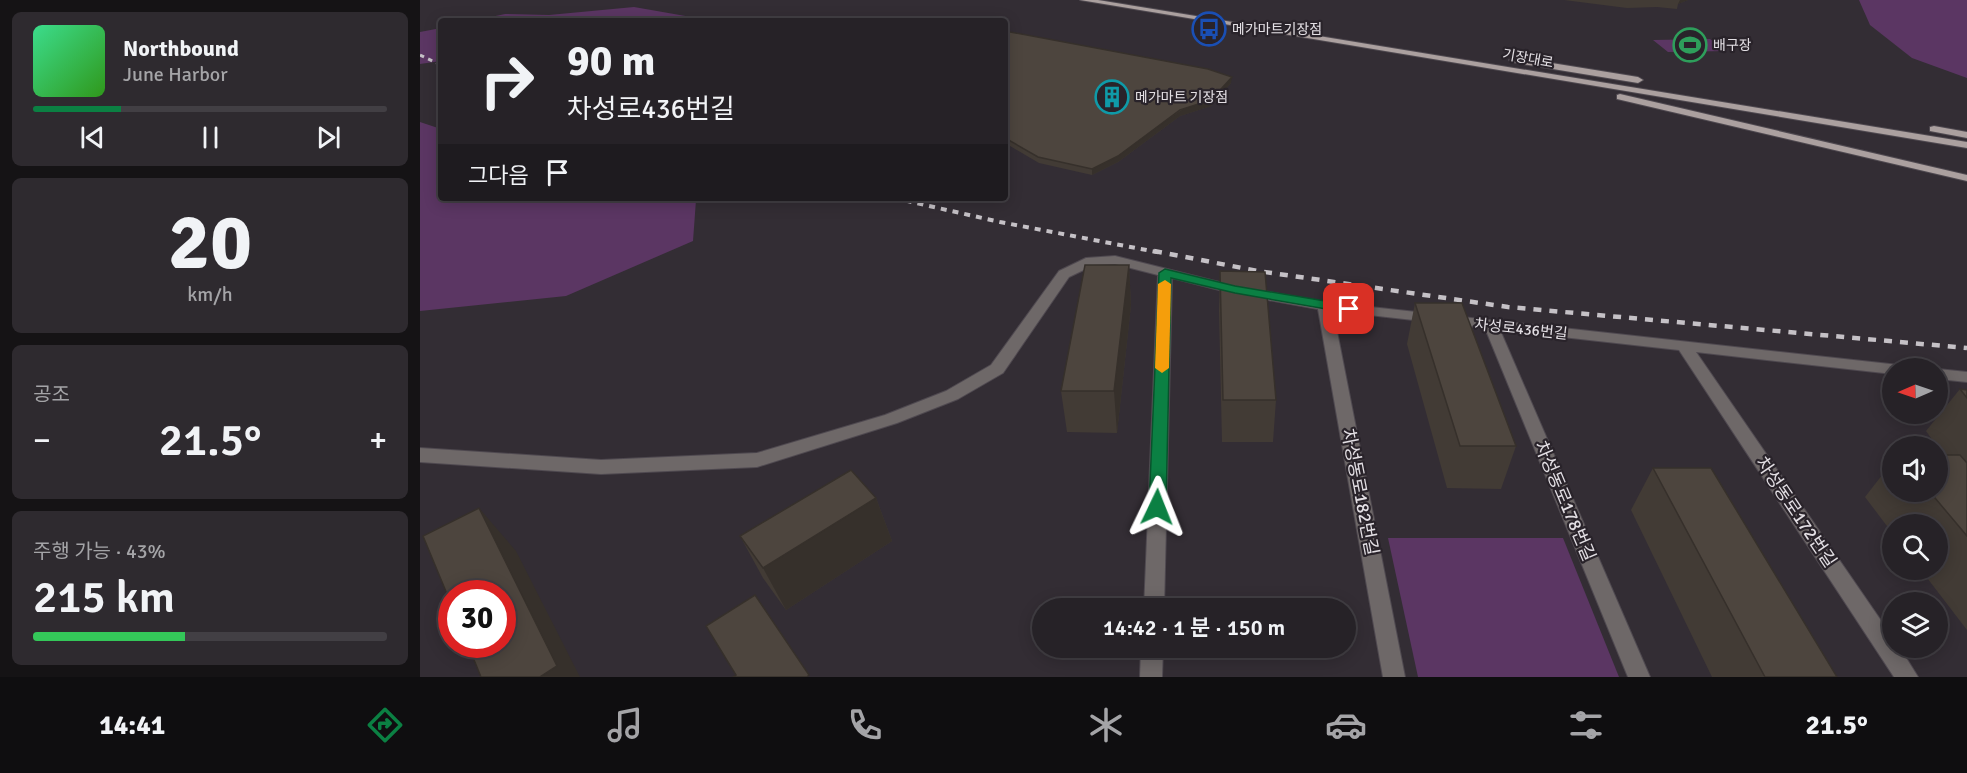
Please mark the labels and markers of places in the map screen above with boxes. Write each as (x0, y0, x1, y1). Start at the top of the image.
bus stop icon: 메가마트기장점 (1191, 11, 1227, 47)
place label: 메가마트기장점 (1232, 21, 1322, 38)
sports icon: 배구장 (1672, 27, 1708, 63)
place label: 배구장 (1713, 37, 1752, 54)
building icon: 메가마트 기장점 (1094, 79, 1130, 115)
place label: 메가마트 기장점 (1135, 89, 1228, 106)
pin (1323, 283, 1374, 334)

